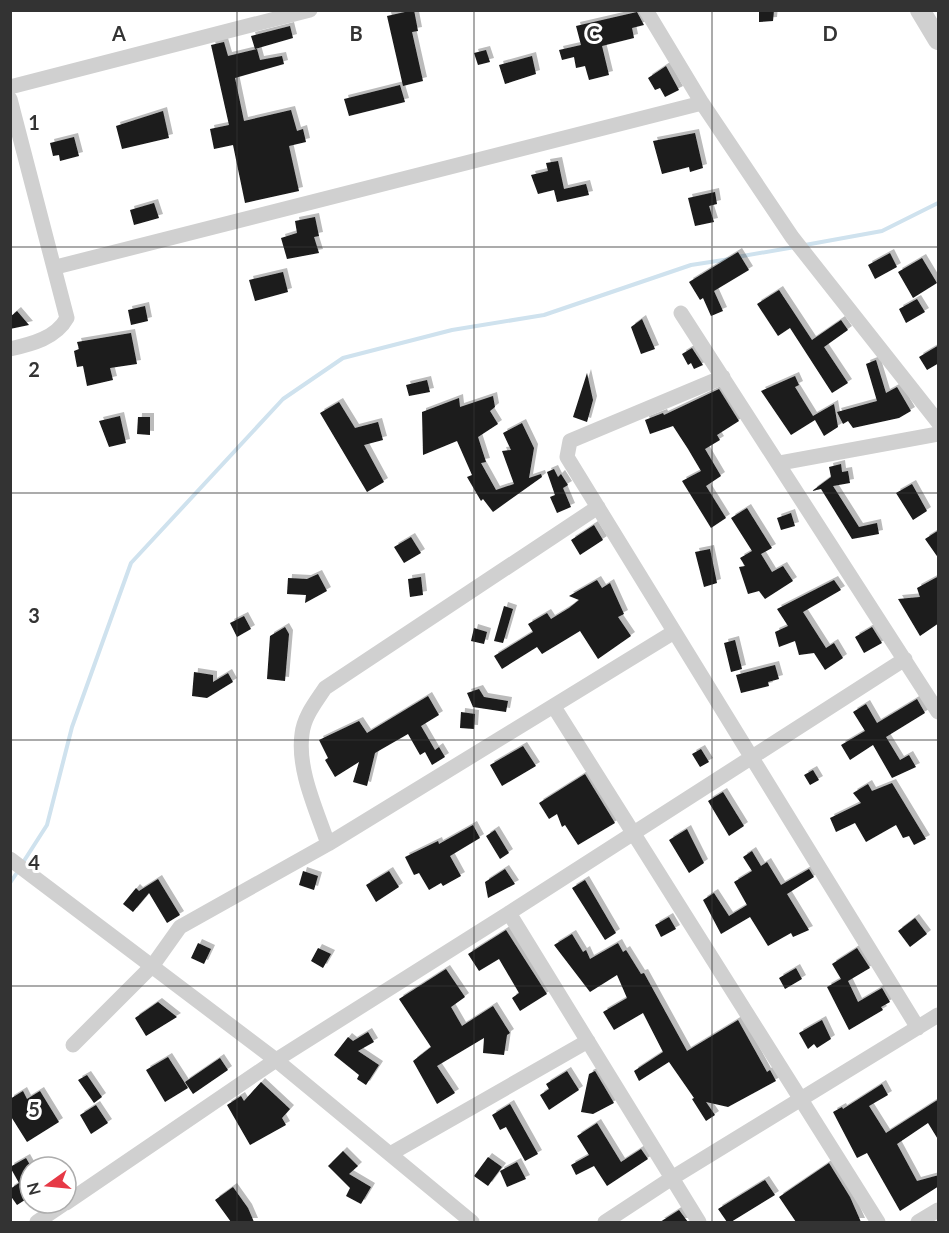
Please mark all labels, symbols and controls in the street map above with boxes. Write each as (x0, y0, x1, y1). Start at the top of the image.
text: A (111, 21, 126, 45)
text: B (349, 21, 363, 45)
text: C (586, 21, 600, 45)
text: D (822, 21, 838, 45)
text: 1 (28, 110, 40, 134)
text: 2 (28, 357, 40, 381)
text: 3 (28, 603, 40, 627)
text: 4 (28, 850, 40, 874)
text: 5 (28, 1097, 40, 1121)
north arrow (18, 1155, 78, 1215)
text: N (22, 1181, 44, 1197)

